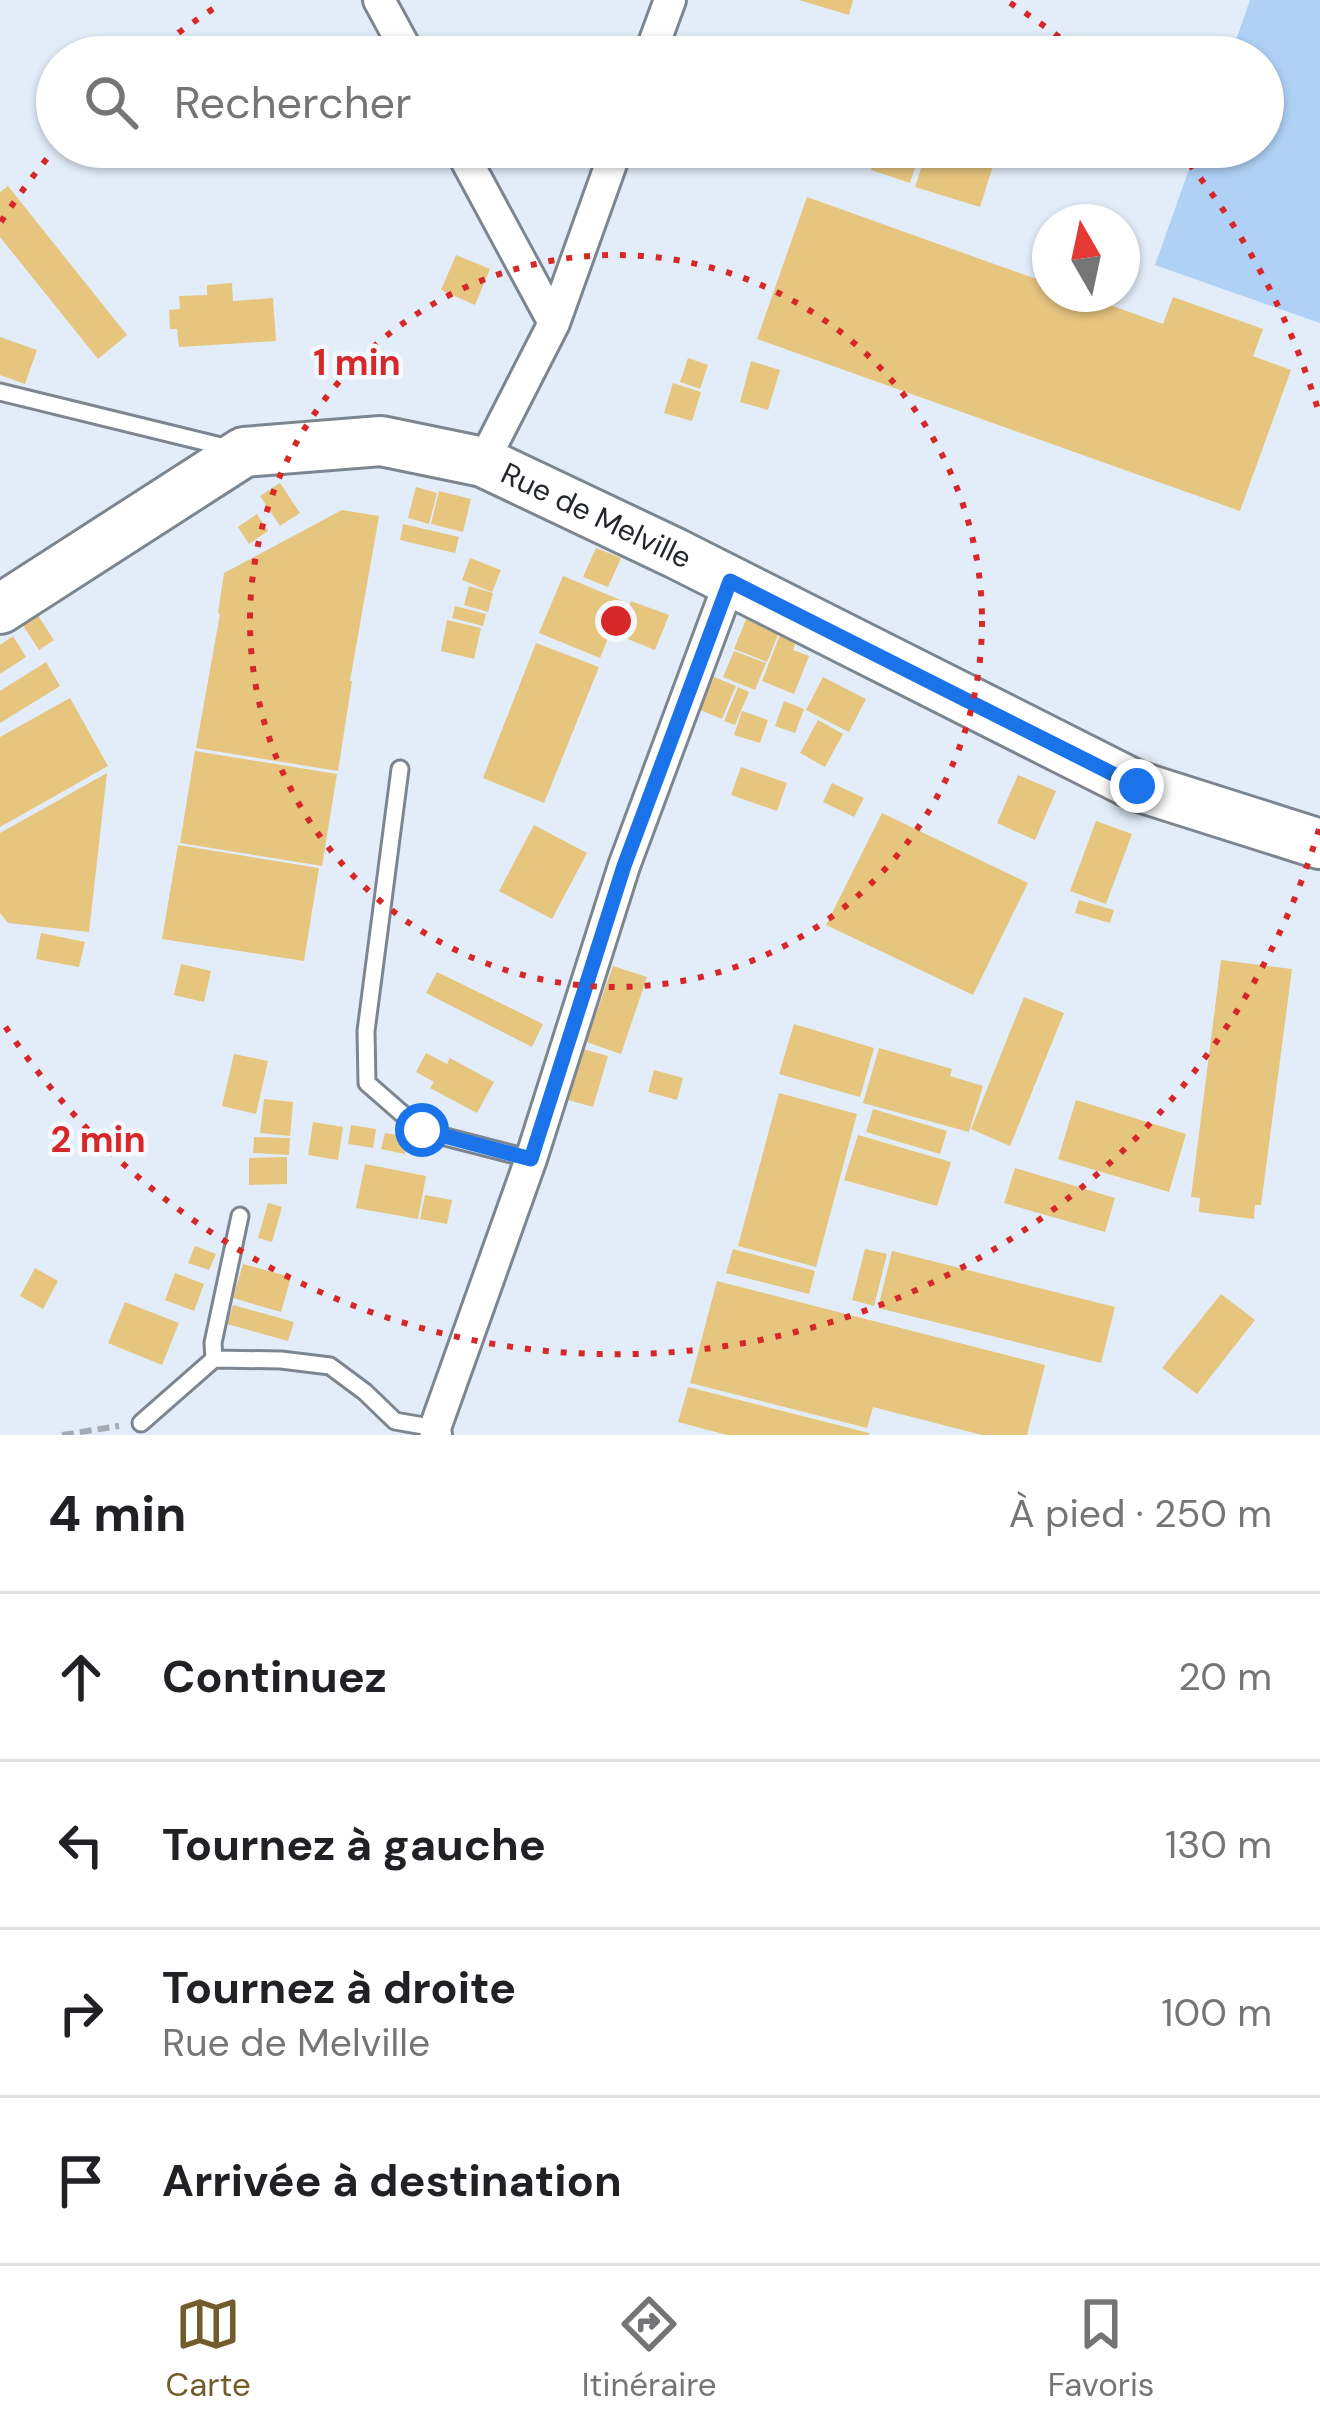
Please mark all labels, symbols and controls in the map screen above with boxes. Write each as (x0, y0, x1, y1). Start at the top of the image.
search box (36, 36, 1284, 168)
icon: search (78, 69, 144, 135)
text: Rechercher (174, 73, 412, 132)
north arrow (1032, 204, 1140, 312)
text: 1 min (313, 339, 401, 386)
street label: Rue de Melville (495, 453, 698, 577)
centre of rings (595, 600, 637, 642)
route end (1110, 759, 1164, 813)
route start (395, 1103, 449, 1157)
text: 2 min (50, 1116, 146, 1163)
text: 4 min (48, 1480, 187, 1547)
text: À pied · 250 m (1009, 1488, 1272, 1539)
icon: ahead (48, 1644, 114, 1710)
text: Continuez (162, 1647, 387, 1706)
text: 20 m (1178, 1651, 1272, 1702)
icon: left (48, 1812, 114, 1878)
text: Tournez à gauche (162, 1815, 546, 1874)
text: 130 m (1165, 1819, 1272, 1870)
text: Tournez à droite (162, 1958, 516, 2017)
icon: right (48, 1980, 114, 2046)
text: 100 m (1161, 1987, 1272, 2038)
text: Rue de Melville (162, 2017, 430, 2068)
icon: arrive (48, 2148, 114, 2214)
text: Arrivée à destination (162, 2151, 622, 2210)
tab: Carte (166, 2291, 251, 2406)
tab: Itinéraire (582, 2291, 717, 2406)
tab: Favoris (1048, 2291, 1154, 2406)

